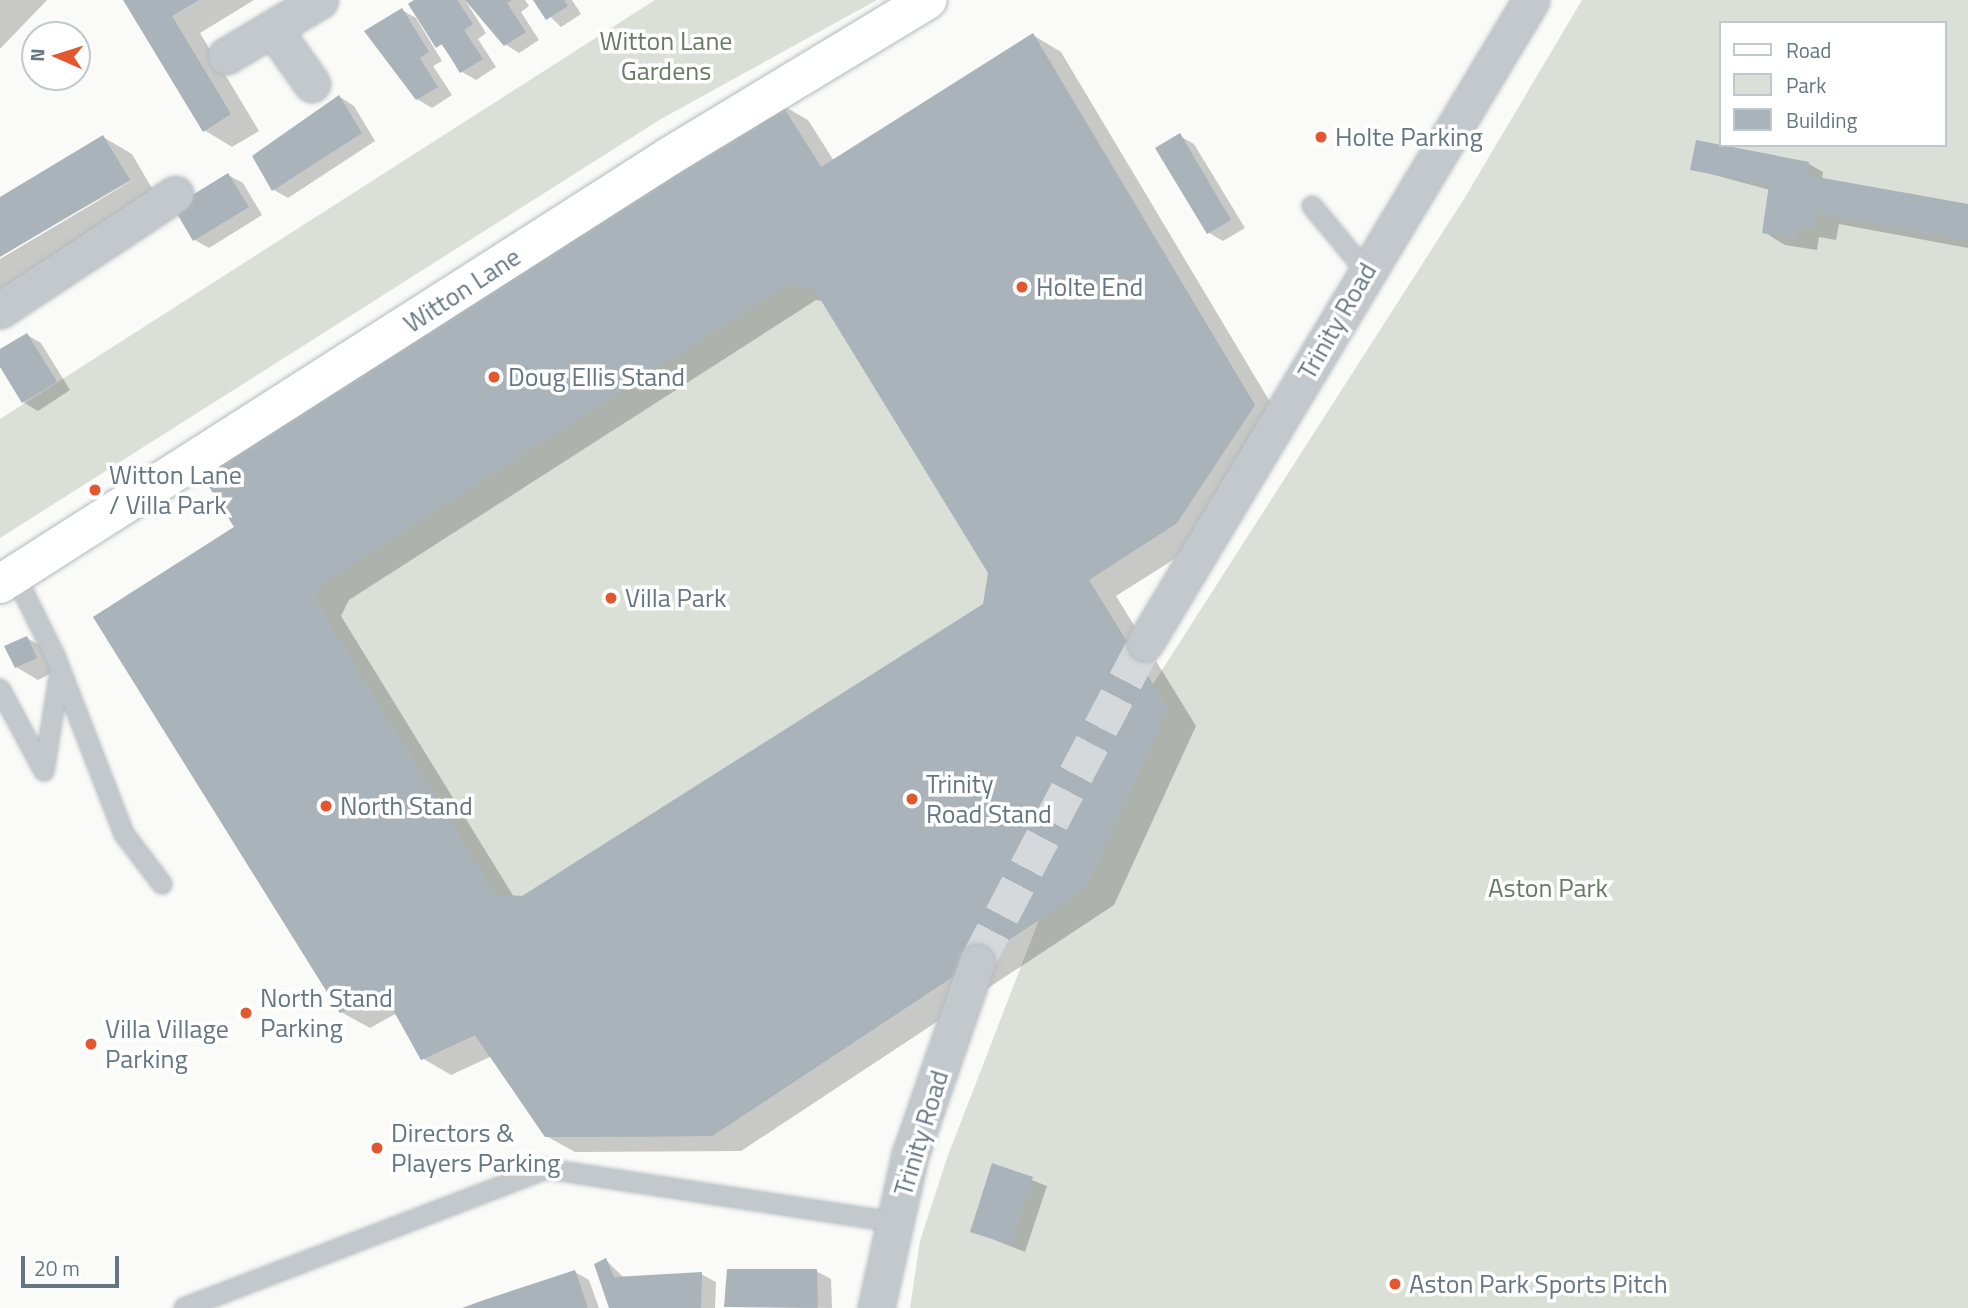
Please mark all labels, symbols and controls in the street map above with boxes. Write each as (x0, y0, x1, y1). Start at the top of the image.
north arrow (21, 21, 91, 91)
legend (1720, 21, 1947, 147)
park label: Witton Lane Gardens (600, 25, 732, 86)
text: Road (1786, 34, 1831, 66)
text: N (22, 48, 51, 62)
text: Park (1786, 69, 1826, 101)
text: Building (1786, 104, 1857, 136)
place label: Holte Parking (1335, 121, 1483, 153)
marker: Holte Parking (1313, 129, 1329, 145)
street label: Witton Lane (398, 241, 526, 339)
street label: Trinity Road (1291, 257, 1383, 385)
place label: Holte End (1036, 271, 1143, 303)
marker: Holte End (1014, 279, 1030, 295)
place label: Doug Ellis Stand (508, 361, 685, 393)
marker: Doug Ellis Stand (486, 369, 502, 385)
place label: Witton Lane / Villa Park (109, 459, 242, 520)
marker: Witton Lane / Villa Park (87, 482, 103, 498)
place label: Villa Park (625, 582, 726, 614)
marker: Villa Park (603, 590, 619, 606)
place label: Trinity Road Stand (926, 768, 1052, 830)
place label: North Stand (340, 790, 473, 822)
marker: Trinity Road Stand (904, 791, 920, 807)
marker: North Stand (318, 798, 334, 814)
park label: Aston Park (1488, 872, 1608, 904)
place label: North Stand Parking (260, 982, 393, 1044)
marker: North Stand Parking (238, 1005, 254, 1021)
place label: Villa Village Parking (105, 1013, 229, 1074)
marker: Villa Village Parking (83, 1036, 99, 1052)
street label: Trinity Road (887, 1067, 955, 1199)
place label: Directors & Players Parking (391, 1117, 560, 1178)
marker: Directors & Players Parking (369, 1140, 385, 1156)
scale bar (24, 1242, 122, 1286)
text: 20 m (34, 1252, 80, 1284)
place label: Aston Park Sports Pitch (1409, 1268, 1668, 1300)
marker: Aston Park Sports Pitch (1387, 1276, 1403, 1292)

